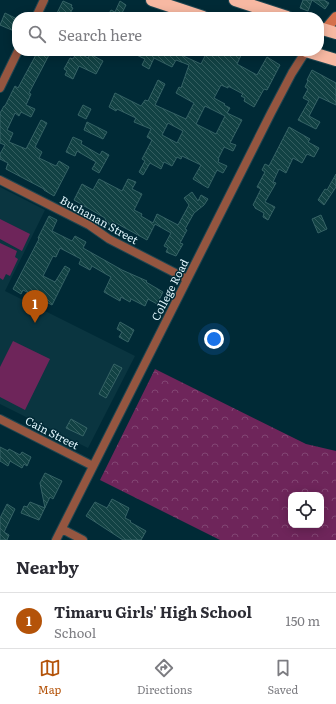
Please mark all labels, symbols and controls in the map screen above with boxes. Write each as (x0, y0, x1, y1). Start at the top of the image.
search box (12, 12, 324, 56)
icon: search (26, 23, 48, 45)
text: Search here (58, 23, 142, 46)
street label: Buchanan Street (58, 191, 142, 247)
street label: College Road (147, 256, 192, 323)
pin: 1 (22, 290, 48, 323)
your location (204, 329, 224, 349)
street label: Cain Street (23, 412, 82, 453)
map controls (288, 492, 324, 528)
button: locate (288, 492, 324, 528)
text: Nearby (16, 554, 79, 579)
text: Timaru Girls' High School (54, 600, 252, 623)
text: 1 (26, 611, 32, 630)
text: 150 m (285, 611, 320, 630)
text: School (54, 623, 96, 642)
tab: Map (38, 657, 61, 697)
tab: Directions (137, 657, 192, 697)
tab: Saved (268, 657, 298, 697)

